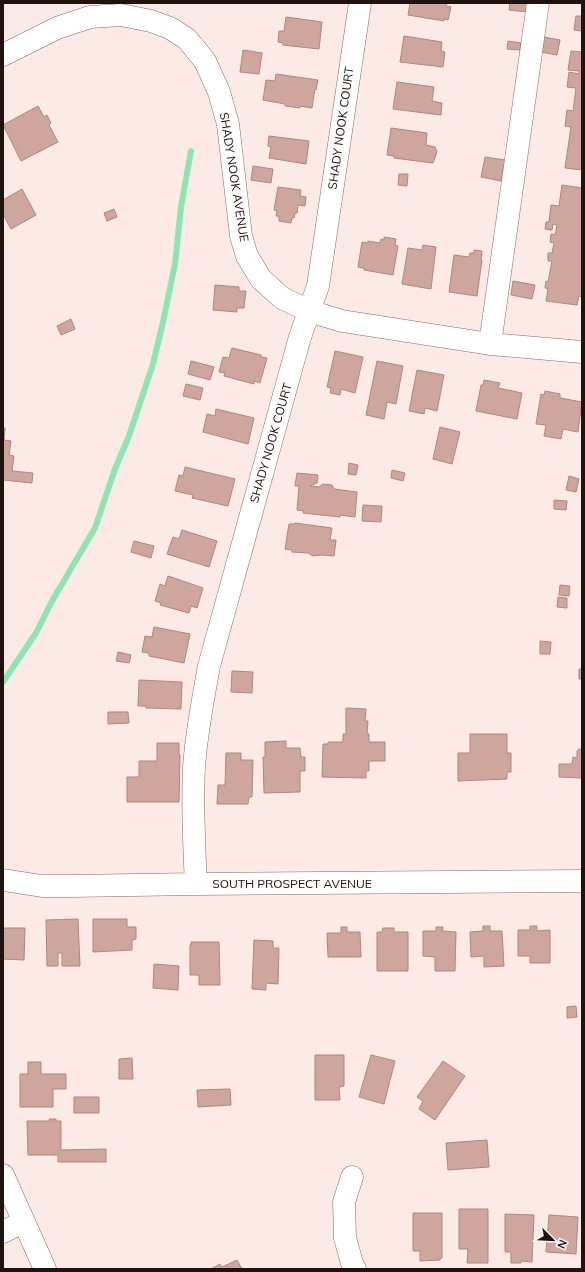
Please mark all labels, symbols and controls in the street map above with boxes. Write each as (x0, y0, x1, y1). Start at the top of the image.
street label: SHADY NOOK COURT (324, 65, 357, 190)
street label: SHADY NOOK AVENUE (217, 111, 252, 243)
street label: SHADY NOOK COURT (246, 381, 295, 504)
street label: SOUTH PROSPECT AVENUE (212, 876, 372, 891)
north arrow (533, 1220, 573, 1260)
text: N (554, 1237, 570, 1251)

